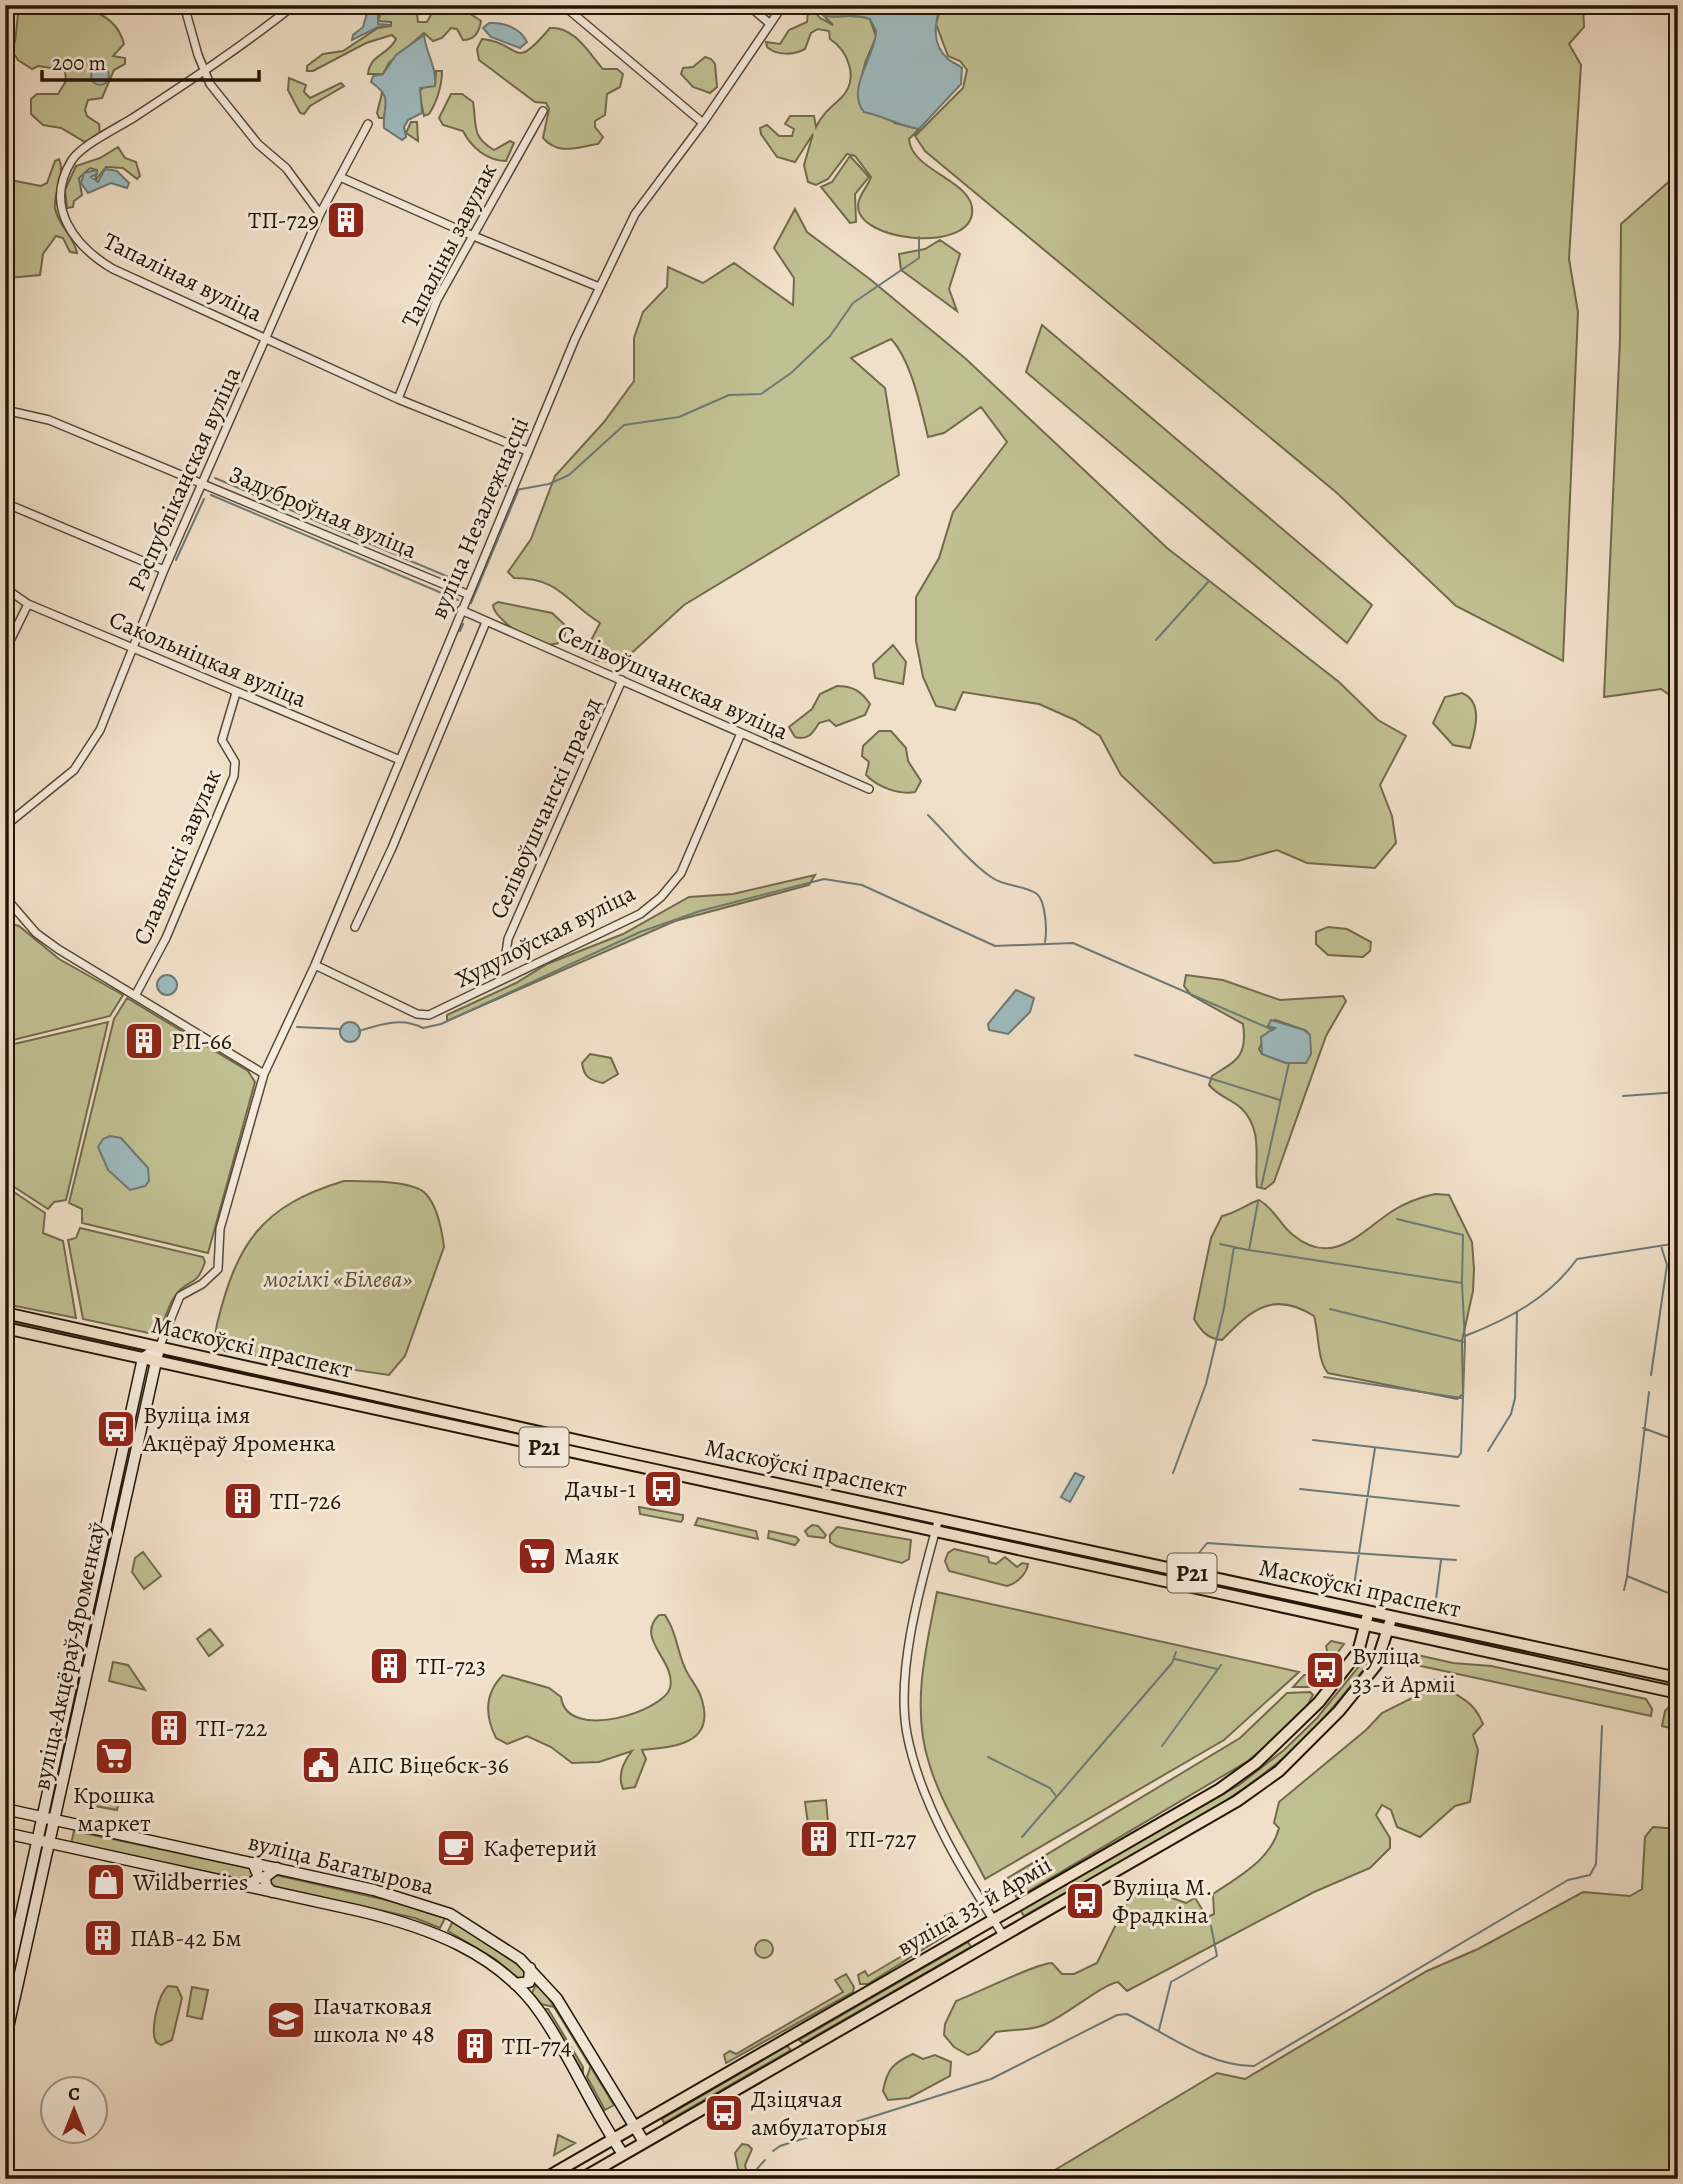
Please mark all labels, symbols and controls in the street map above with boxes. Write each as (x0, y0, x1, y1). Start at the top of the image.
scale bar (42, 38, 259, 82)
text: 200 m (52, 49, 106, 77)
street label: Тапаліны завулак (394, 157, 504, 333)
building icon: ТП-729 (325, 199, 367, 241)
place label: ТП-729 (248, 204, 319, 236)
street label: Тапаліная вуліца (98, 225, 268, 329)
street label: Рэспубліканская вуліца (120, 362, 248, 596)
street label: вуліца Незалежнасці (422, 412, 536, 624)
street label: Задуброўная вуліца (224, 458, 422, 566)
street label: Сакольніцкая вуліца (104, 603, 312, 715)
street label: Селівоўшчанская вуліца (553, 617, 793, 747)
street label: Селівоўшчанскі праезд (482, 692, 608, 924)
street label: Славянскі завулак (125, 764, 229, 950)
street label: Худулоўская вуліца (450, 877, 640, 995)
building icon: РП-66 (123, 1020, 165, 1062)
place label: РП-66 (171, 1025, 232, 1057)
park label: могілкі «Білева» (263, 1263, 412, 1295)
street label: Маскоўскі праспект (148, 1308, 356, 1386)
place label: Вуліца імя Акцёраў Яроменка (142, 1399, 336, 1459)
bus stop icon: Вуліца імя Акцёраў Яроменка (95, 1408, 137, 1450)
road number: Р21 (520, 1428, 568, 1466)
street label: Маскоўскі праспект (702, 1431, 910, 1505)
bus stop icon: Дачы-1 (642, 1468, 684, 1510)
place label: Дачы-1 (565, 1473, 636, 1505)
building icon: ТП-726 (222, 1480, 264, 1522)
place label: ТП-726 (270, 1485, 341, 1517)
street label: вуліца Акцёраў Яроменкаў (25, 1519, 113, 1793)
supermarket icon: Маяк (516, 1535, 558, 1577)
place label: Маяк (564, 1540, 619, 1572)
street label: Маскоўскі праспект (1256, 1551, 1464, 1625)
road number: Р21 (1168, 1554, 1216, 1592)
place label: Вуліца 33-й Арміі (1352, 1640, 1456, 1700)
building icon: ТП-723 (368, 1645, 410, 1687)
bus stop icon: Вуліца 33-й Арміі (1304, 1649, 1346, 1691)
place label: ТП-723 (416, 1650, 486, 1682)
building icon: ТП-722 (148, 1707, 190, 1749)
place label: ТП-722 (196, 1712, 267, 1744)
supermarket icon: Крошка маркет (93, 1735, 135, 1777)
public building icon: АПС Віцебск-36 (300, 1744, 342, 1786)
place label: АПС Віцебск-36 (347, 1749, 509, 1781)
place label: Крошка маркет (73, 1779, 155, 1839)
building icon: ТП-727 (798, 1818, 840, 1860)
place label: ТП-727 (846, 1823, 917, 1855)
street label: вуліца Багатырова (245, 1825, 437, 1903)
cafe icon: Кафетерий (435, 1827, 477, 1869)
place label: Кафетерий (483, 1832, 597, 1864)
street label: вуліца 33-й Арміі (891, 1849, 1057, 1963)
shop icon: Wildberries (85, 1861, 127, 1903)
place label: Wildberries (132, 1866, 248, 1898)
place label: Вуліца М. Фрадкіна (1112, 1871, 1212, 1931)
bus stop icon: Вуліца М. Фрадкіна (1064, 1880, 1106, 1922)
building icon: ПАВ-42 Бм (82, 1917, 124, 1959)
place label: ПАВ-42 Бм (130, 1922, 242, 1954)
place label: Пачатковая школа № 48 (313, 1990, 435, 2050)
school or university icon: Пачатковая школа № 48 (265, 1999, 307, 2041)
building icon: ТП-774 (454, 2025, 496, 2067)
place label: ТП-774 (502, 2030, 572, 2062)
north arrow (38, 2076, 108, 2146)
text: С (68, 2081, 80, 2107)
place label: Дзіцячая амбулаторыя (751, 2083, 887, 2143)
bus stop icon: Дзіцячая амбулаторыя (703, 2092, 745, 2134)

